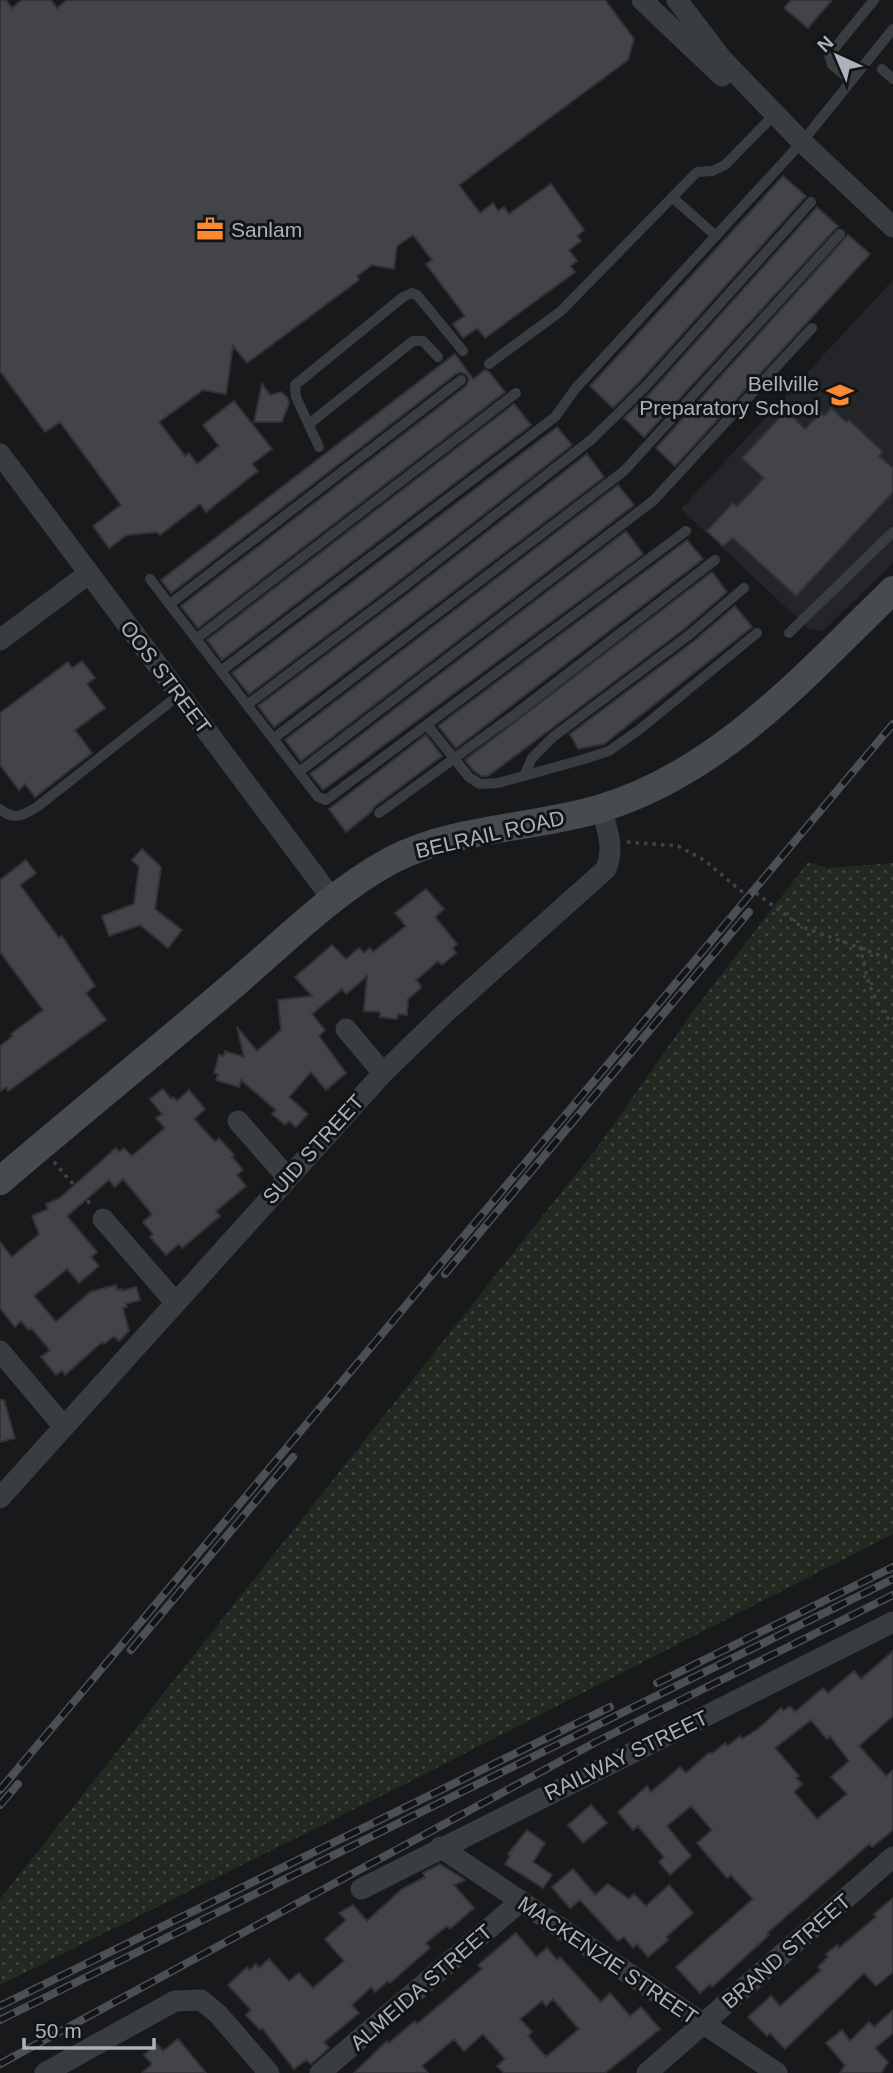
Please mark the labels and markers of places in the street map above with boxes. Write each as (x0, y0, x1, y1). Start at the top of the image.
office icon: Sanlam (195, 214, 225, 244)
place label: Sanlam (231, 218, 302, 241)
place label: Bellville Preparatory School (639, 372, 819, 419)
school or university icon: Bellville Preparatory School (825, 380, 855, 410)

